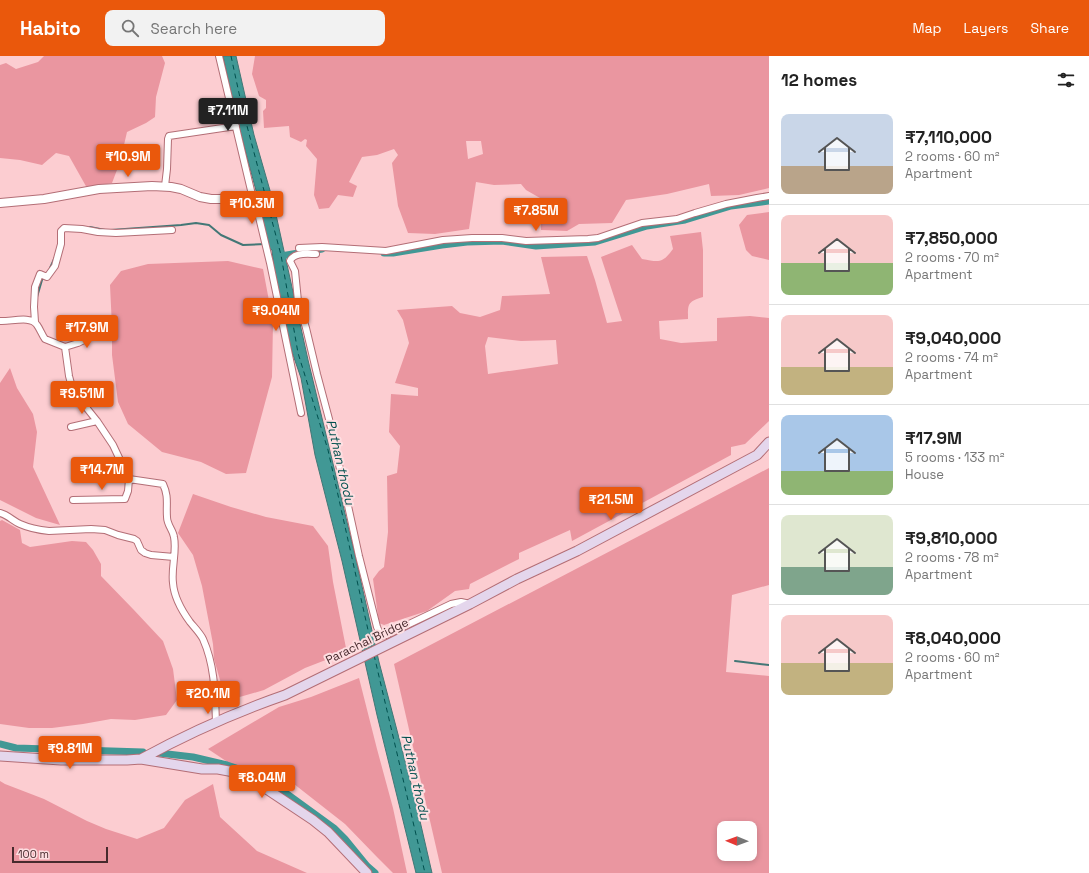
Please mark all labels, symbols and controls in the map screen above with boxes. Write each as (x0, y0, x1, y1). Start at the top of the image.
search box (105, 10, 385, 46)
text: Habito (20, 16, 81, 41)
icon: search (119, 17, 141, 39)
text: Search here (151, 19, 237, 38)
text: Map (912, 19, 942, 37)
text: Layers (964, 19, 1008, 37)
text: Share (1030, 19, 1069, 37)
text: 12 homes (781, 69, 857, 91)
icon: filters (1055, 69, 1077, 91)
pin: ₹7.11M (195, 98, 261, 132)
text: ₹7.11M (208, 102, 248, 119)
text: ₹7,110,000 (905, 126, 992, 148)
icon: home (813, 130, 861, 178)
pin: ₹10.9M (95, 144, 161, 178)
text: ₹10.9M (105, 148, 151, 165)
text: 2 rooms · 60 m² (905, 148, 1000, 165)
text: Apartment (905, 165, 973, 182)
pin: ₹10.3M (219, 191, 285, 225)
text: ₹10.3M (229, 195, 275, 212)
pin: ₹7.85M (503, 198, 569, 232)
text: ₹7.85M (513, 202, 559, 219)
text: ₹7,850,000 (905, 227, 998, 249)
icon: home (813, 231, 861, 279)
text: 2 rooms · 70 m² (905, 249, 999, 266)
text: Apartment (905, 266, 973, 283)
pin: ₹9.04M (243, 298, 309, 332)
text: ₹9.04M (252, 302, 300, 319)
pin: ₹17.9M (54, 315, 120, 349)
text: ₹17.9M (65, 319, 109, 336)
text: ₹9,040,000 (905, 327, 1001, 349)
icon: home (813, 331, 861, 379)
text: 2 rooms · 74 m² (905, 349, 998, 366)
text: Apartment (905, 366, 973, 383)
pin: ₹9.51M (49, 381, 115, 415)
text: ₹9.51M (60, 385, 104, 402)
water label: Puthan thodu (322, 418, 359, 507)
text: ₹17.9M (905, 427, 962, 449)
icon: home (813, 431, 861, 479)
text: 5 rooms · 133 m² (905, 449, 1004, 466)
pin: ₹14.7M (69, 457, 135, 491)
text: ₹14.7M (80, 461, 124, 478)
text: House (905, 466, 944, 483)
pin: ₹21.5M (578, 487, 644, 521)
text: ₹21.5M (589, 491, 633, 508)
text: ₹9,810,000 (905, 527, 997, 549)
icon: home (813, 531, 861, 579)
text: 2 rooms · 78 m² (905, 549, 999, 566)
text: Apartment (905, 566, 973, 583)
street label: Parachal Bridge (323, 614, 411, 668)
text: ₹8,040,000 (905, 627, 1001, 649)
icon: home (813, 631, 861, 679)
text: 2 rooms · 60 m² (905, 649, 1000, 666)
text: Apartment (905, 666, 973, 683)
pin: ₹20.1M (175, 681, 241, 715)
text: ₹20.1M (186, 685, 230, 702)
water label: Puthan thodu (397, 733, 434, 822)
pin: ₹9.81M (37, 736, 103, 770)
text: ₹9.81M (47, 740, 93, 757)
pin: ₹8.04M (229, 765, 295, 799)
text: ₹8.04M (238, 769, 286, 786)
north arrow (717, 821, 757, 861)
map controls (717, 821, 757, 861)
scale bar (12, 845, 108, 864)
text: 100 m (18, 847, 49, 861)

